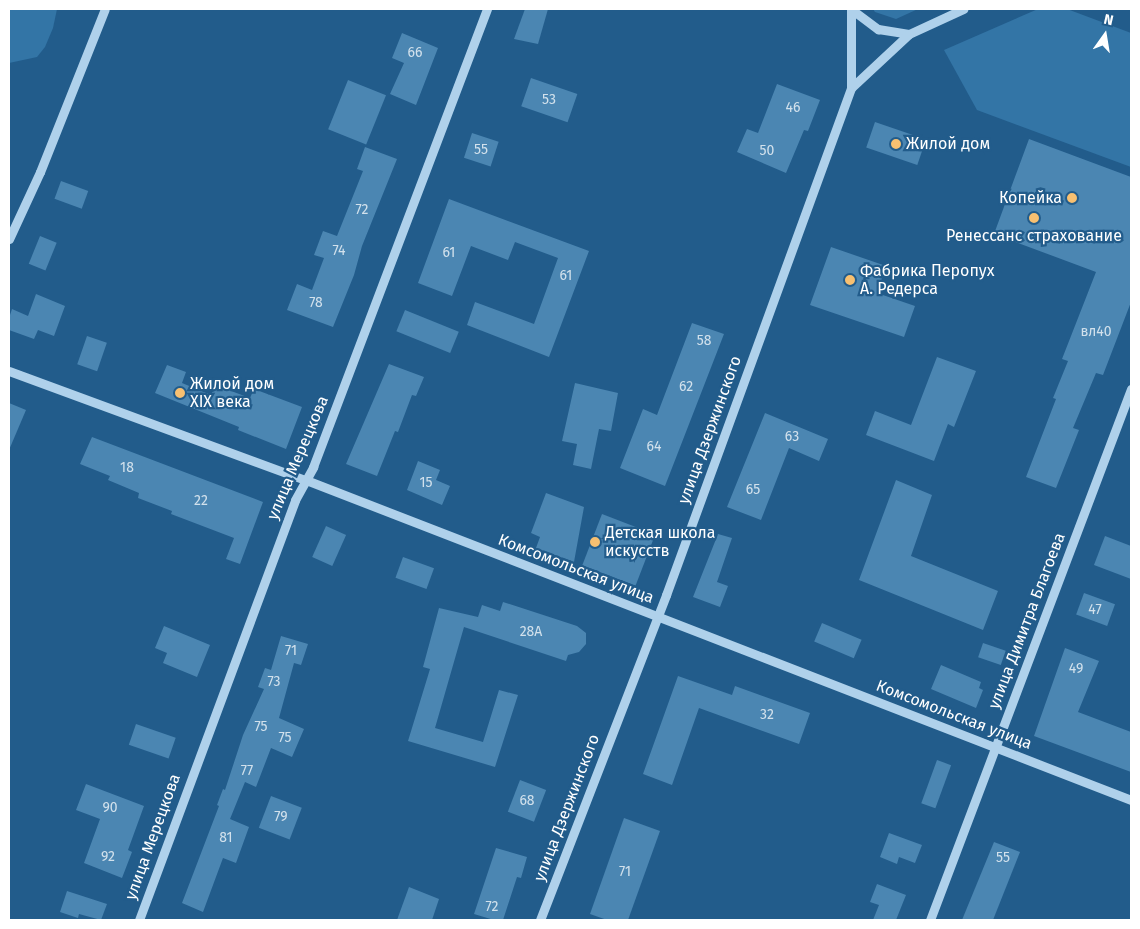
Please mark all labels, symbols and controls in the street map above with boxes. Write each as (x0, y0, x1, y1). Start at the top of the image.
north arrow (1080, 10, 1130, 60)
text: N (1102, 11, 1115, 29)
house number: 66 (408, 45, 422, 61)
house number: 53 (542, 92, 556, 108)
house number: 46 (786, 100, 800, 116)
place label: Жилой дом (906, 134, 990, 154)
marker: Жилой дом (890, 138, 902, 150)
house number: 55 (474, 142, 488, 158)
house number: 50 (760, 143, 774, 159)
place label: Копейка (999, 188, 1062, 208)
marker: Копейка (1066, 192, 1078, 204)
house number: 72 (356, 202, 368, 218)
marker: Ренессанс страхование (1028, 212, 1040, 224)
place label: Ренессанс страхование (946, 226, 1122, 246)
house number: 74 (332, 243, 346, 259)
house number: 61 (443, 245, 455, 261)
place label: Фабрика Перопух А. Редерса (860, 261, 994, 299)
house number: 61 (560, 268, 572, 284)
marker: Фабрика Перопух А. Редерса (844, 274, 856, 286)
house number: 78 (309, 295, 323, 311)
house number: вл40 (1080, 324, 1112, 340)
house number: 58 (697, 333, 711, 349)
street label: улица Дзержинского (674, 353, 746, 507)
place label: Жилой дом XIX века (190, 374, 274, 412)
house number: 62 (679, 379, 693, 395)
marker: Жилой дом XIX века (174, 387, 186, 399)
street label: улица Мерецкова (263, 393, 333, 523)
house number: 63 (785, 429, 799, 445)
house number: 64 (647, 439, 661, 455)
house number: 18 (120, 460, 134, 476)
house number: 15 (419, 475, 433, 491)
house number: 65 (746, 482, 760, 498)
house number: 22 (194, 493, 208, 509)
place label: Детская школа искусств (605, 523, 715, 561)
street label: Комсомольская улица (495, 530, 657, 608)
street label: улица Димитра Благоева (984, 530, 1070, 712)
marker: Детская школа искусств (589, 536, 601, 548)
house number: 47 (1088, 602, 1102, 618)
house number: 28А (520, 624, 542, 640)
house number: 71 (285, 643, 297, 659)
house number: 49 (1069, 661, 1083, 677)
house number: 73 (267, 674, 281, 690)
street label: Комсомольская улица (873, 676, 1035, 754)
house number: 32 (760, 707, 774, 723)
house number: 75 (254, 719, 268, 735)
house number: 75 (278, 730, 292, 746)
street label: улица Дзержинского (530, 732, 604, 884)
house number: 77 (241, 763, 253, 779)
street label: улица Мерецкова (121, 771, 185, 903)
house number: 68 (519, 793, 535, 809)
house number: 90 (102, 800, 118, 816)
house number: 79 (274, 809, 288, 825)
house number: 81 (219, 830, 233, 846)
house number: 92 (101, 849, 115, 865)
house number: 55 (996, 850, 1010, 866)
house number: 71 (619, 864, 631, 880)
house number: 72 (486, 899, 498, 915)

